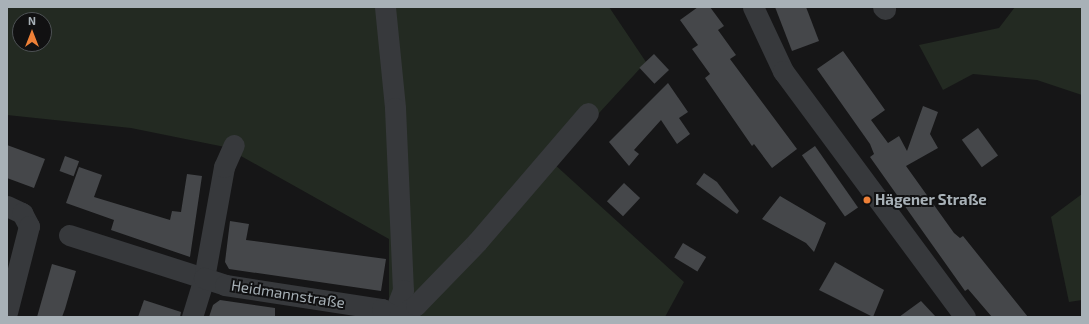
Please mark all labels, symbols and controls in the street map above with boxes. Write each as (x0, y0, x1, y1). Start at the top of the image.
north arrow (12, 12, 52, 52)
text: N (28, 14, 36, 27)
place label: Hägener Straße (875, 191, 987, 209)
marker: Hägener Straße (862, 195, 872, 205)
street label: Heidmannstraße (230, 276, 346, 312)

